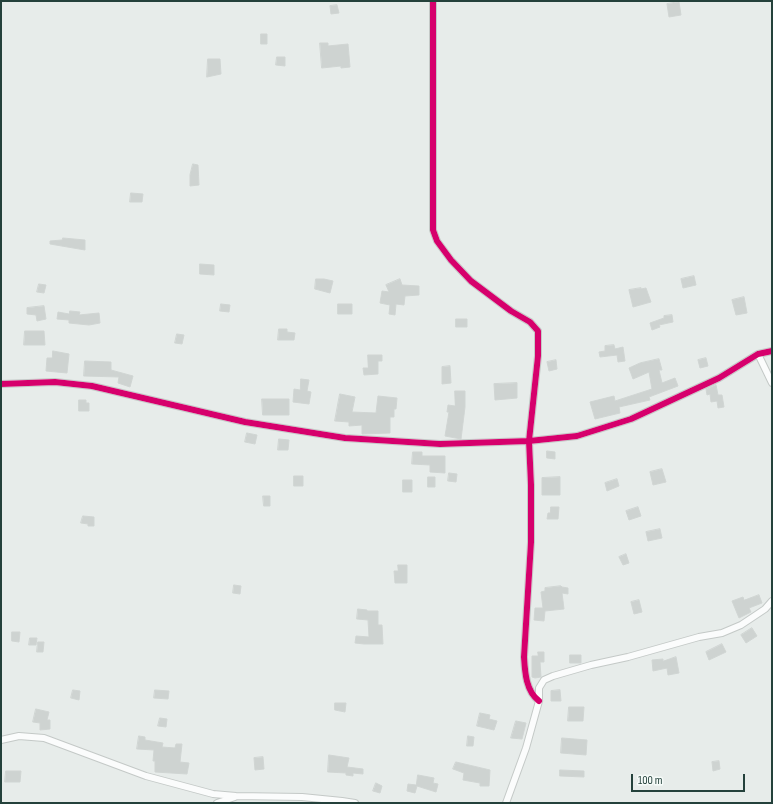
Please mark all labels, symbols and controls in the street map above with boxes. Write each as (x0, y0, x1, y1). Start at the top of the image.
scale bar (633, 766, 747, 792)
text: 100 m (638, 773, 663, 788)

